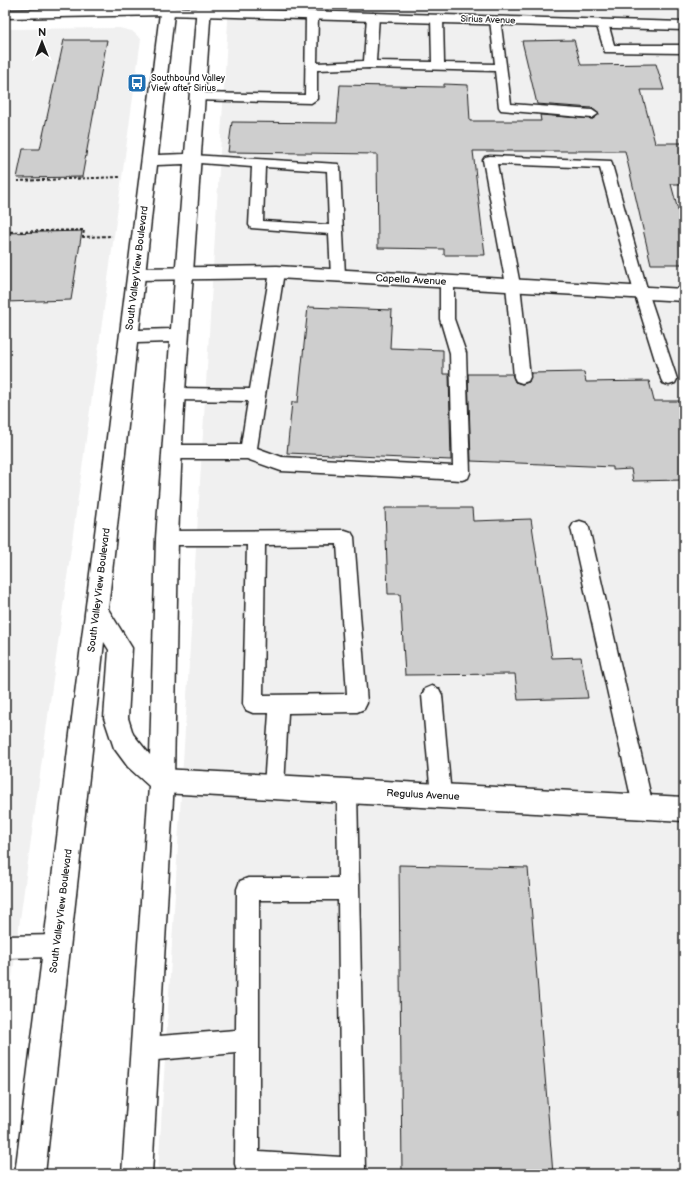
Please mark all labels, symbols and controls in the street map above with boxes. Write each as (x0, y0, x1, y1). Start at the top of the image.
street label: Sirius Avenue (460, 14, 516, 26)
north arrow (22, 22, 62, 62)
text: N (38, 26, 46, 39)
bus stop icon: Southbound Valley View after Sirius (126, 72, 148, 94)
place label: Southbound Valley View after Sirius (151, 73, 226, 94)
street label: South Valley View Boulevard (123, 205, 151, 331)
street label: Capella Avenue (375, 272, 447, 288)
street label: South Valley View Boulevard (85, 527, 113, 653)
street label: Regulus Avenue (386, 787, 460, 803)
street label: South Valley View Boulevard (47, 848, 75, 974)

